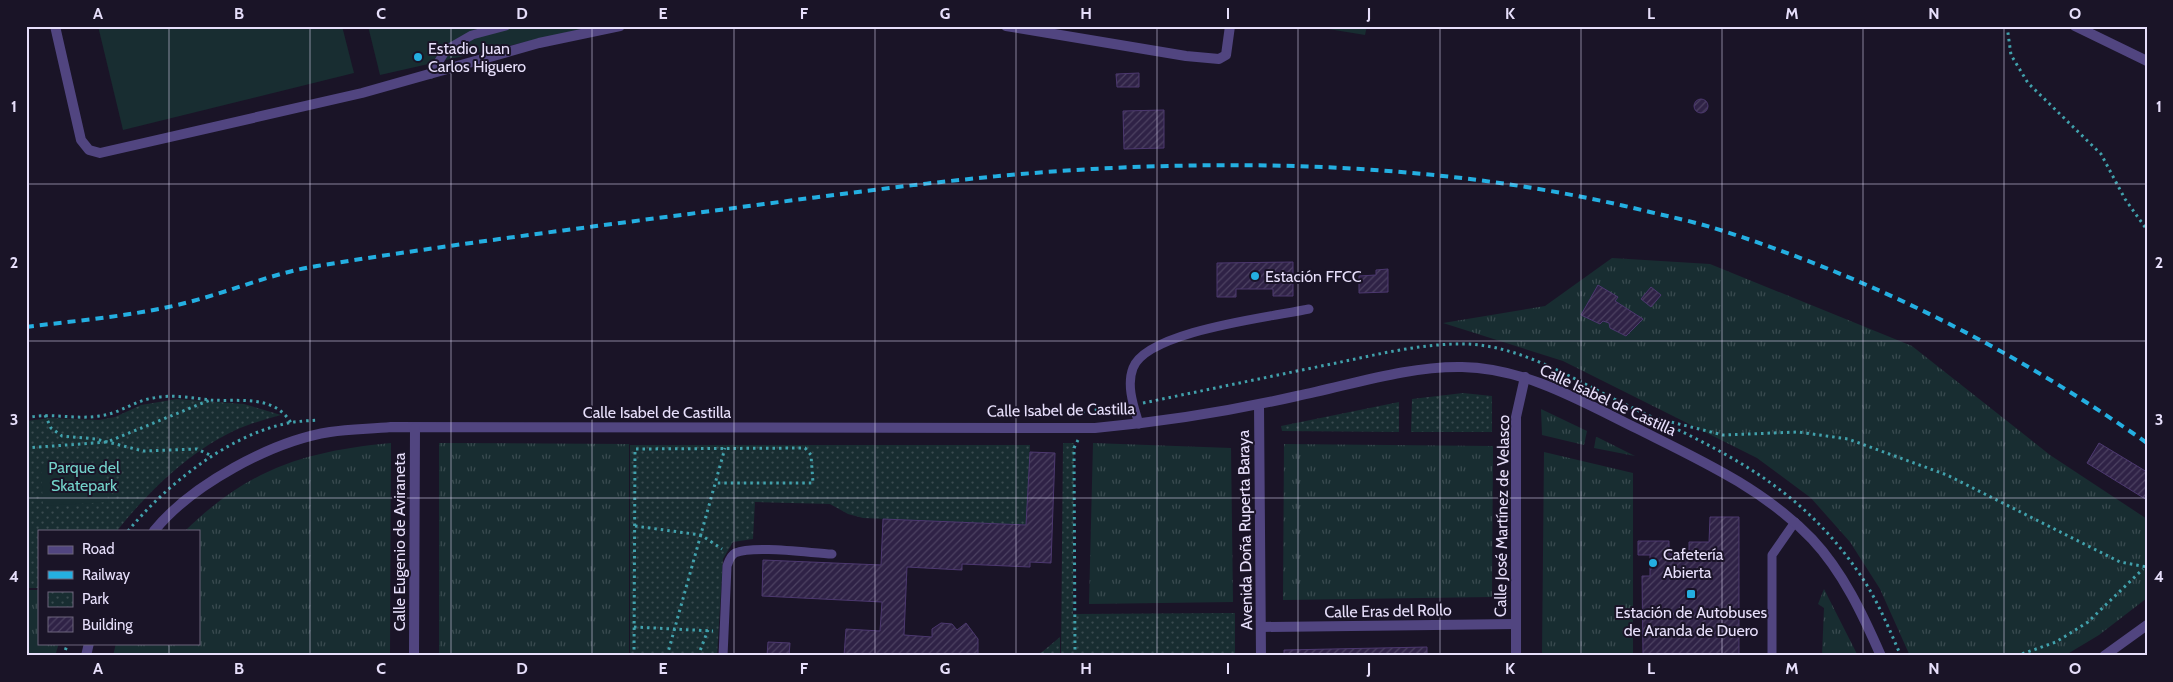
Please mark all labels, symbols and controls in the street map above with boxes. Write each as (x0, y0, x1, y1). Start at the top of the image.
text: A (93, 4, 103, 23)
text: B (234, 4, 244, 23)
text: C (376, 4, 386, 23)
text: D (516, 4, 528, 23)
text: E (658, 4, 668, 23)
text: F (800, 4, 809, 23)
text: G (940, 4, 950, 23)
text: H (1080, 4, 1092, 23)
text: I (1226, 4, 1230, 23)
text: J (1366, 4, 1371, 23)
text: K (1505, 4, 1515, 23)
text: L (1647, 4, 1655, 23)
text: M (1785, 4, 1799, 23)
text: N (1928, 4, 1940, 23)
text: O (2069, 4, 2081, 23)
place label: Estadio Juan Carlos Higuero (428, 39, 526, 76)
marker: Estadio Juan Carlos Higuero (412, 51, 424, 63)
text: 1 (11, 97, 17, 116)
text: 1 (2156, 97, 2162, 116)
text: 2 (10, 253, 18, 272)
text: 2 (2155, 253, 2163, 272)
place label: Estación FFCC (1265, 267, 1362, 286)
marker: Estación FFCC (1249, 270, 1261, 282)
street label: Calle Isabel de Castilla (1537, 360, 1680, 440)
street label: Calle Isabel de Castilla (987, 399, 1136, 421)
street label: Calle Isabel de Castilla (583, 403, 731, 422)
text: 3 (10, 410, 18, 429)
text: 3 (2155, 410, 2163, 429)
street label: Calle José Martínez de Velasco (1491, 415, 1513, 617)
street label: Avenida Doña Ruperta Baraya (1234, 429, 1256, 630)
street label: Calle Eugenio de Aviraneta (390, 452, 409, 631)
park label: Parque del Skatepark (48, 458, 120, 495)
legend (38, 530, 200, 644)
text: Road (82, 540, 115, 558)
place label: Cafetería Abierta (1663, 545, 1724, 582)
marker: Cafetería Abierta (1647, 557, 1659, 569)
text: Railway (82, 566, 131, 584)
text: 4 (9, 567, 19, 586)
text: 4 (2154, 567, 2164, 586)
marker: Estación de Autobuses de Aranda de Duero (1685, 588, 1697, 600)
text: Park (82, 590, 109, 608)
street label: Calle Eras del Rollo (1324, 600, 1452, 622)
place label: Estación de Autobuses de Aranda de Duero (1615, 603, 1767, 640)
text: Building (82, 616, 133, 634)
text: A (93, 659, 103, 678)
text: B (234, 659, 244, 678)
text: C (376, 659, 386, 678)
text: D (516, 659, 528, 678)
text: E (658, 659, 668, 678)
text: F (800, 659, 809, 678)
text: G (940, 659, 950, 678)
text: H (1080, 659, 1092, 678)
text: I (1226, 659, 1230, 678)
text: J (1366, 659, 1371, 678)
text: K (1505, 659, 1515, 678)
text: L (1647, 659, 1655, 678)
text: M (1785, 659, 1799, 678)
text: N (1928, 659, 1940, 678)
text: O (2069, 659, 2081, 678)

